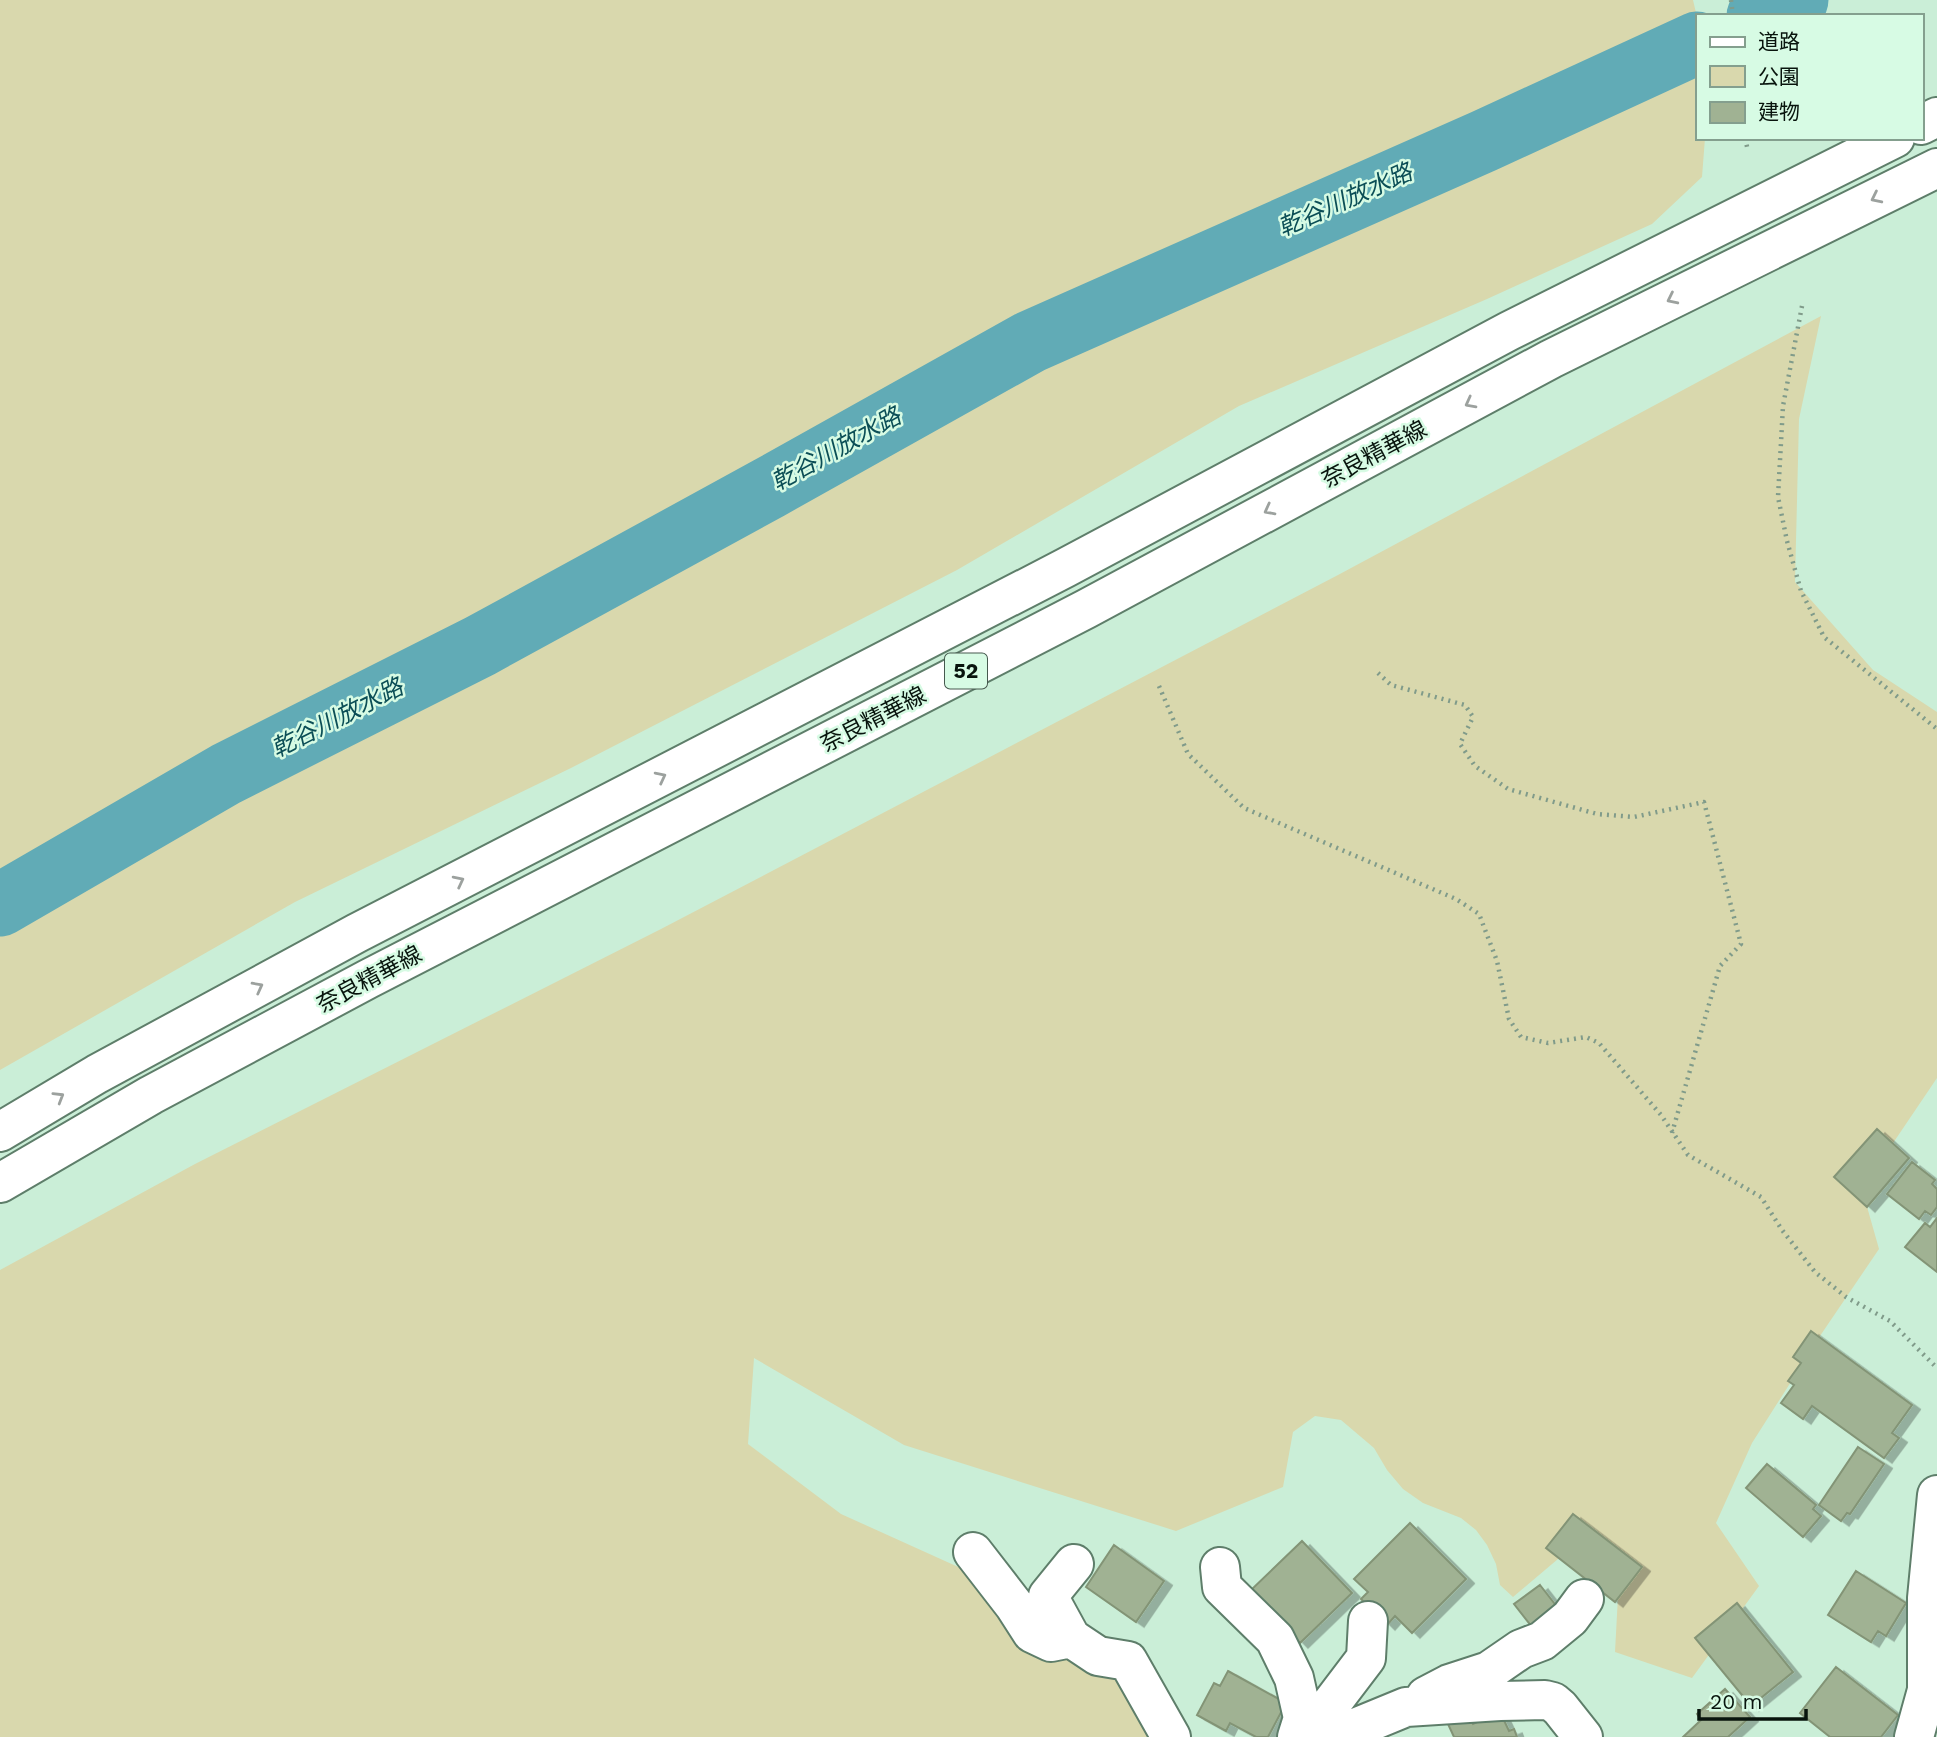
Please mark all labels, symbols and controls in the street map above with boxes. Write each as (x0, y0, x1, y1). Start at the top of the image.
legend (1696, 14, 1923, 140)
text: 道路 (1758, 29, 1800, 54)
text: 公園 (1758, 64, 1800, 89)
text: 建物 (1758, 99, 1800, 124)
water label: 乾谷川放水路 (1274, 157, 1418, 242)
one-way arrow (1871, 189, 1883, 203)
one-way arrow (1667, 290, 1679, 304)
one-way arrow (1464, 394, 1477, 408)
water label: 乾谷川放水路 (766, 401, 908, 496)
street label: 奈良精華線 (1317, 416, 1431, 493)
one-way arrow (1264, 502, 1276, 516)
road number: 52 (945, 654, 987, 688)
water label: 乾谷川放水路 (266, 672, 409, 763)
street label: 奈良精華線 (816, 681, 931, 758)
one-way arrow (654, 771, 666, 785)
one-way arrow (452, 875, 464, 889)
street label: 奈良精華線 (312, 941, 426, 1018)
one-way arrow (250, 982, 263, 995)
one-way arrow (51, 1092, 64, 1105)
scale bar (1699, 1678, 1806, 1722)
text: 20 m (1710, 1689, 1762, 1714)

